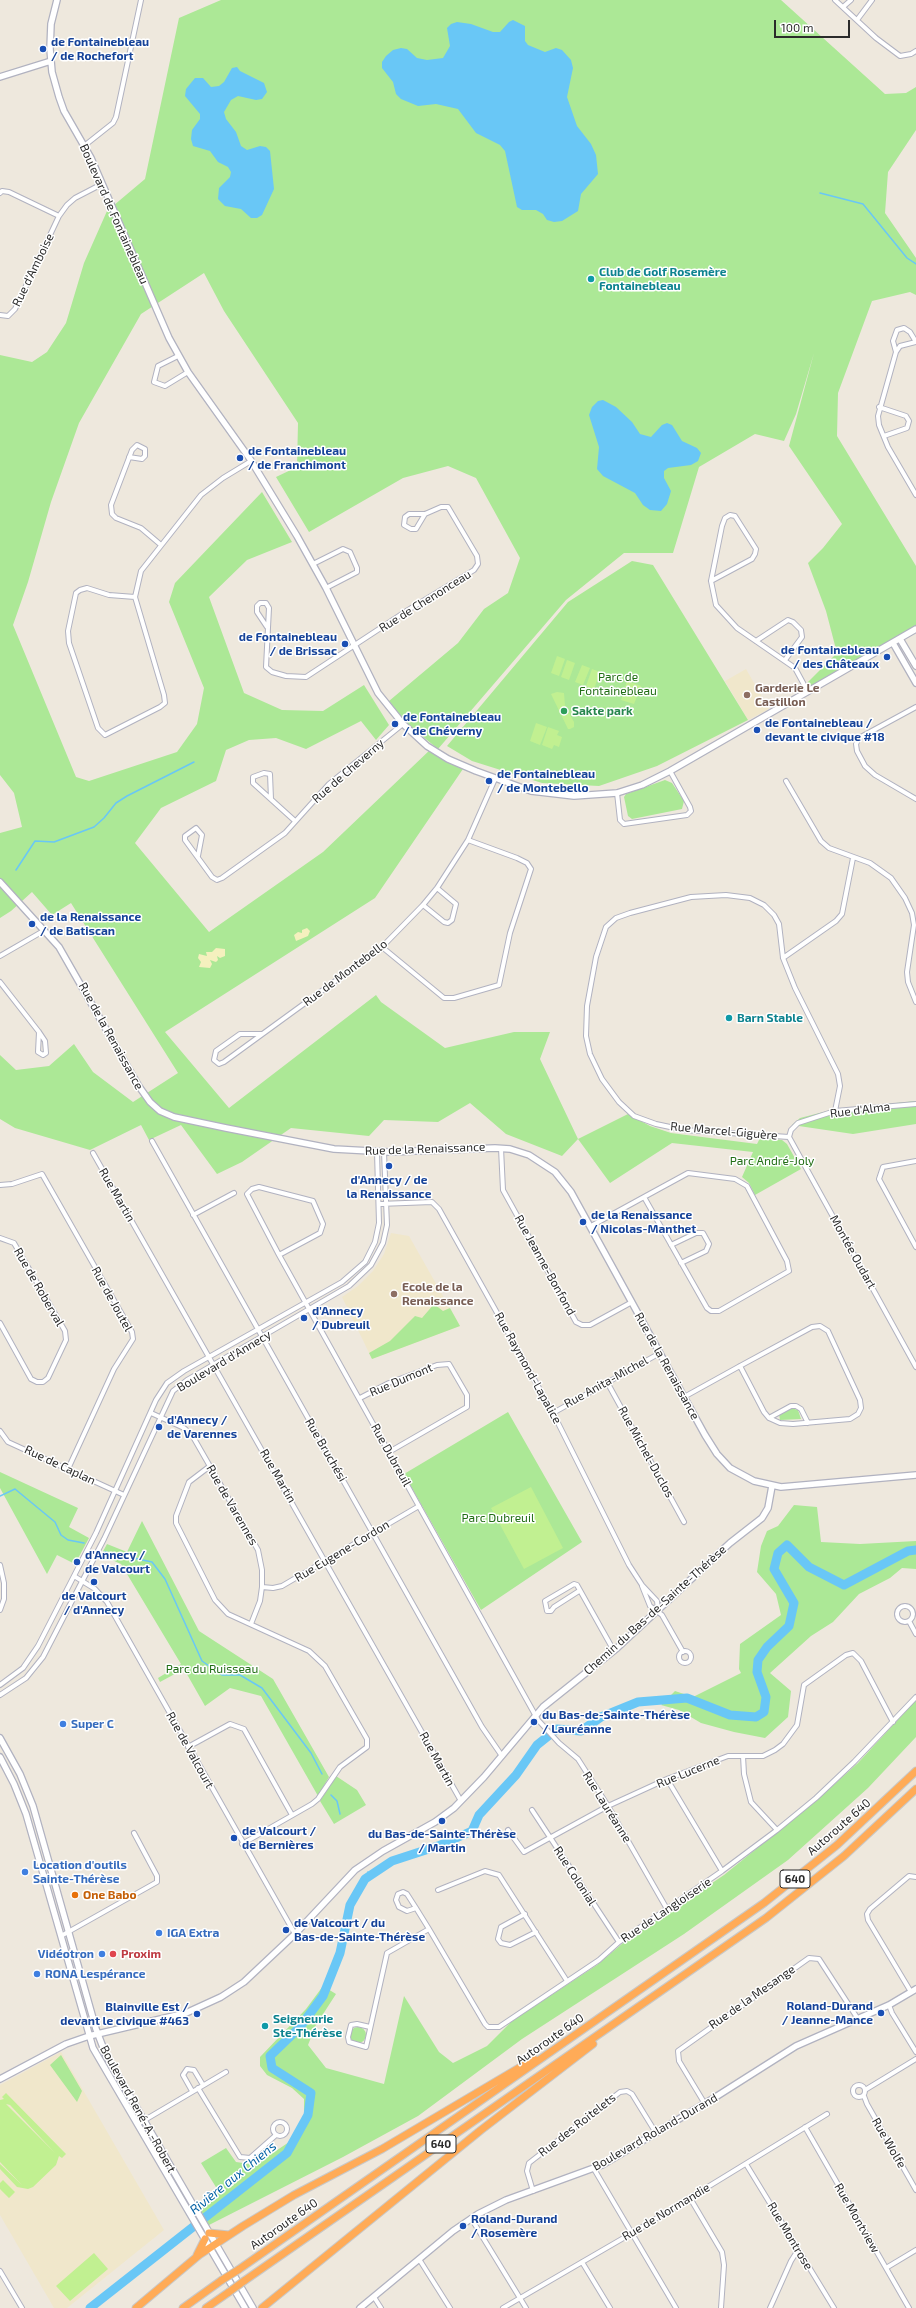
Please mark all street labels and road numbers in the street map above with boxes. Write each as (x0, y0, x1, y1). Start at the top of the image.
street label: Boulevard de Fontainebleau (76, 142, 152, 286)
street label: Rue d'Amboise (9, 231, 57, 309)
street label: Rue de Chenonceau (376, 567, 474, 635)
street label: Rue de Cheverny (309, 736, 387, 806)
street label: Rue de Montebello (300, 937, 390, 1009)
street label: Rue de la Renaissance (75, 980, 147, 1092)
street label: Rue d'Alma (829, 1099, 891, 1121)
street label: Rue Marcel-Giguère (670, 1119, 778, 1143)
street label: Rue de la Renaissance (365, 1140, 485, 1158)
street label: Rue Martin (96, 1165, 138, 1225)
street label: Rue Jeanne-Bonfond (511, 1212, 579, 1318)
street label: Montée Oudart (827, 1213, 879, 1291)
street label: Rue de Roberval (11, 1245, 67, 1329)
street label: Rue de Joutel (88, 1264, 136, 1334)
street label: Rue Raymond-Lapalice (491, 1310, 565, 1426)
street label: Rue de la Renaissance (631, 1310, 703, 1422)
street label: Boulevard d'Annecy (174, 1327, 274, 1395)
street label: Rue Anita-Michel (562, 1353, 650, 1411)
street label: Rue Dumont (367, 1360, 435, 1400)
street label: Rue Michel-Duclos (615, 1404, 677, 1500)
street label: Rue Bruchési (302, 1416, 350, 1484)
street label: Rue Dubreuil (368, 1421, 414, 1489)
street label: Rue de Caplan (22, 1442, 98, 1488)
street label: Rue Martin (257, 1446, 299, 1506)
street label: Rue de Varennes (203, 1462, 261, 1548)
street label: Rue Eugene-Cordon (292, 1517, 392, 1585)
street label: Chemin du Bas-de-Sainte-Thérèse (581, 1542, 729, 1678)
street label: Rue de Valcourt (163, 1709, 217, 1791)
street label: Rue Martin (416, 1729, 458, 1789)
street label: Rue Lucerne (654, 1753, 722, 1791)
street label: Rue Lauréanne (579, 1769, 635, 1845)
street label: Autoroute 640 (804, 1796, 874, 1858)
street label: Rue Colonial (551, 1844, 599, 1908)
road number: 640 (780, 1870, 810, 1888)
street label: Rue de Langloiserie (618, 1874, 714, 1946)
street label: Rue de la Mesange (706, 1962, 798, 2032)
street label: Autoroute 640 (513, 2010, 587, 2068)
street label: Boulevard René-A.-Robert (97, 2043, 179, 2175)
street label: Rue des Roitelets (535, 2090, 619, 2160)
street label: Boulevard Roland-Durand (590, 2090, 720, 2174)
street label: Rue Wolfe (869, 2115, 909, 2171)
road number: 640 (426, 2135, 456, 2153)
street label: Rue de Normandie (620, 2180, 712, 2244)
street label: Rue Montview (831, 2181, 883, 2255)
street label: Autoroute 640 (247, 2195, 321, 2253)
street label: Rue Montrose (764, 2200, 816, 2272)

